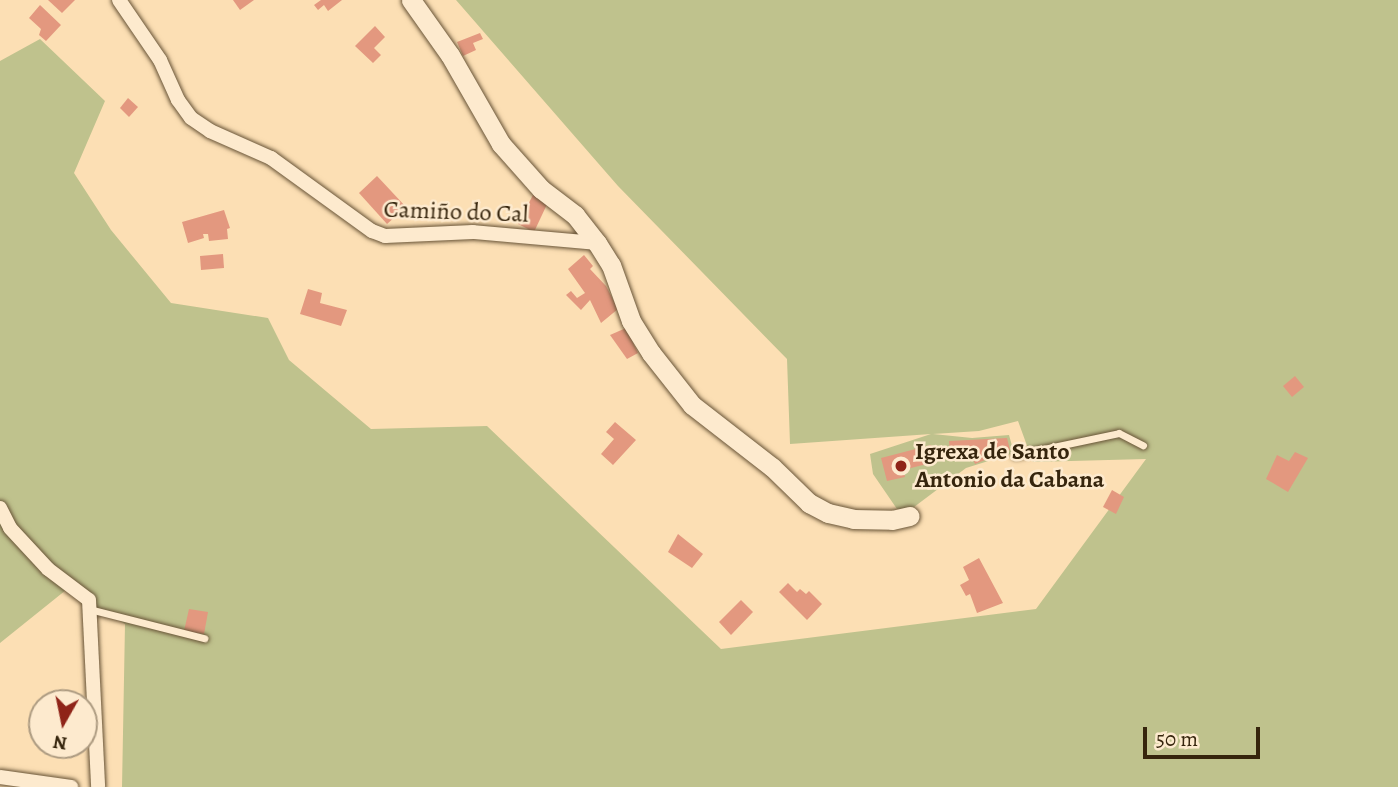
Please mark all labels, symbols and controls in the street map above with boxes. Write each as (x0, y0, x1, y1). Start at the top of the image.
street label: Camiño do Cal (383, 195, 529, 229)
place label: Igrexa de Santo Antonio da Cabana (915, 438, 1104, 494)
marker: Igrexa de Santo Antonio da Cabana (893, 458, 909, 474)
north arrow (28, 689, 98, 759)
scale bar (1146, 714, 1263, 758)
text: 50 m (1156, 725, 1198, 753)
text: N (51, 729, 69, 757)

